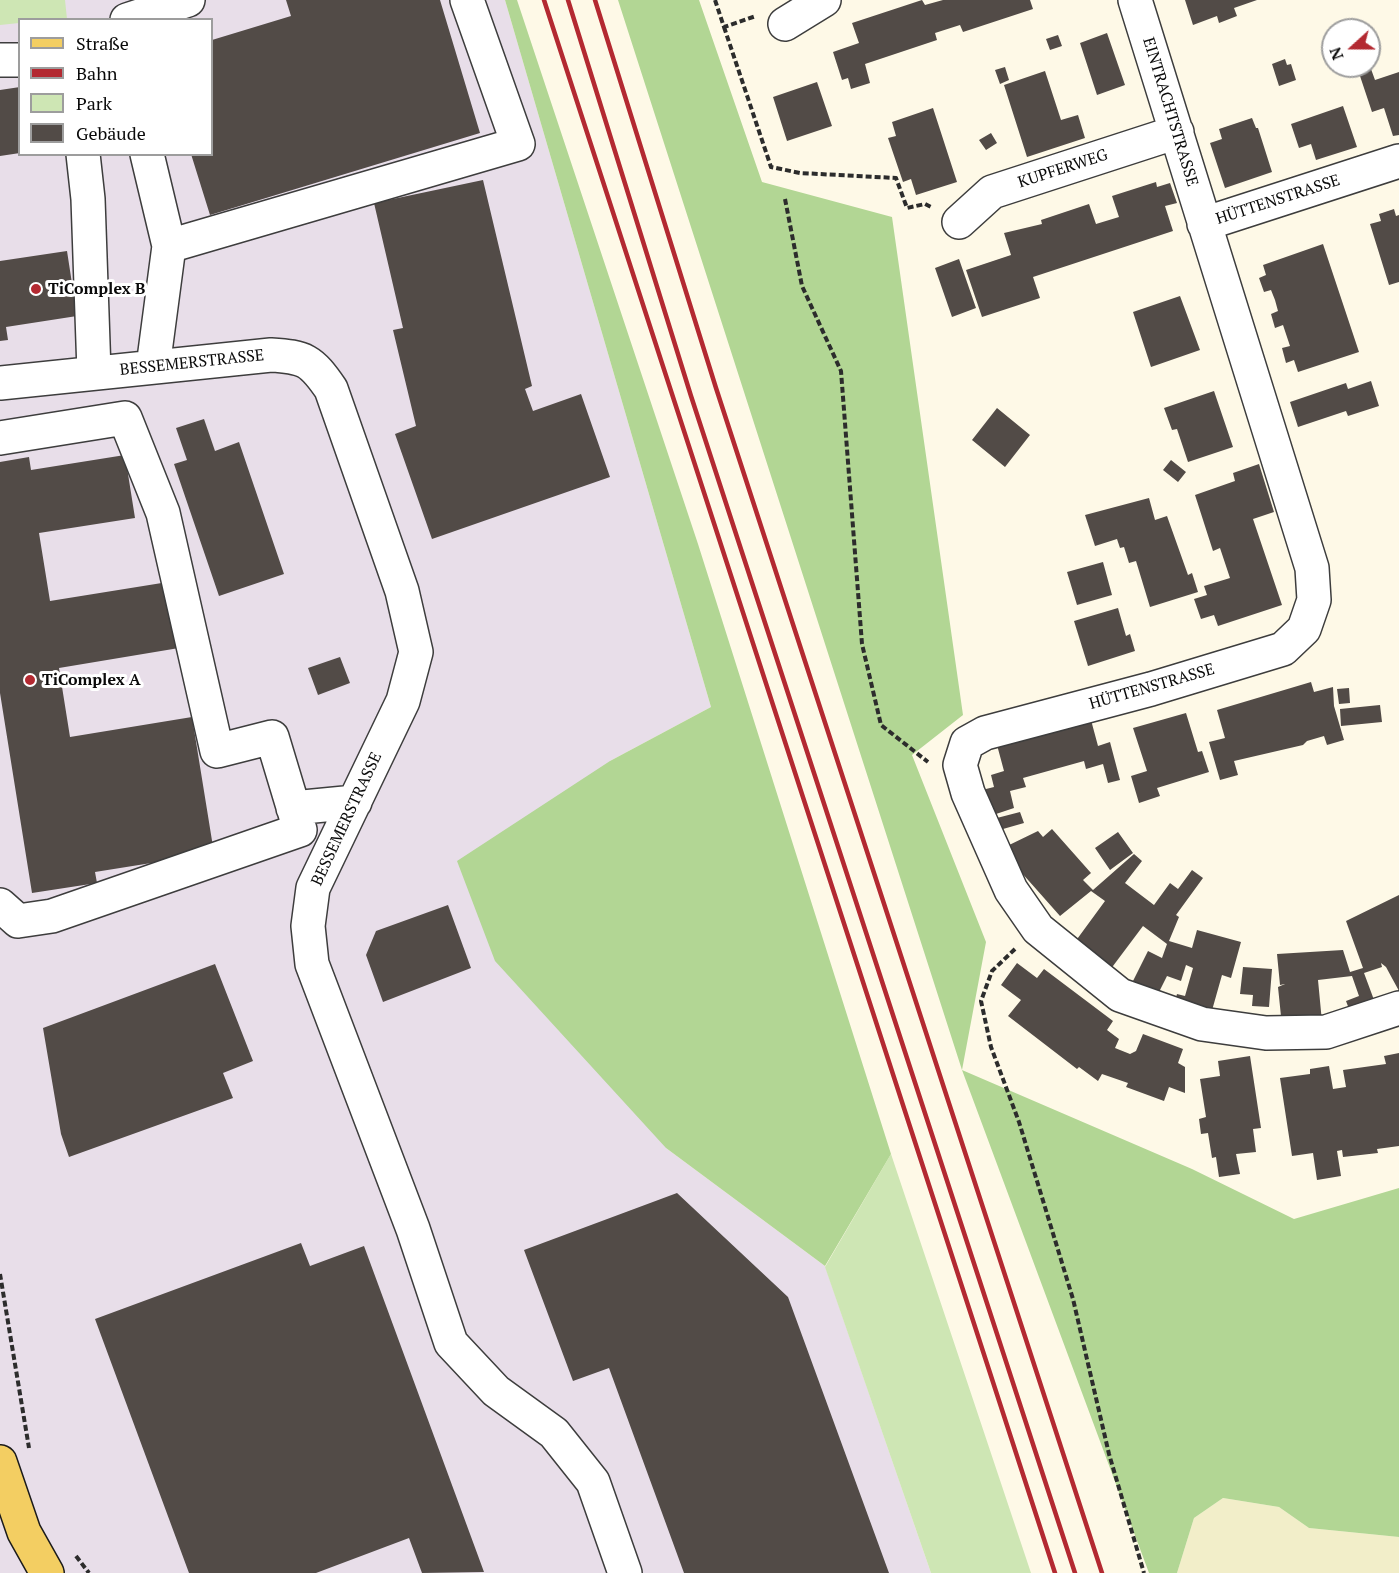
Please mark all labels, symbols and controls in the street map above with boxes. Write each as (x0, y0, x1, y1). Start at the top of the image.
legend (18, 18, 213, 156)
north arrow (1321, 18, 1381, 78)
text: Straße (76, 31, 129, 55)
street label: EINTRACHTSTRASSE (1138, 35, 1202, 189)
text: N (1324, 44, 1349, 63)
text: Bahn (76, 61, 117, 85)
text: Park (76, 91, 112, 115)
text: Gebäude (76, 121, 146, 145)
street label: KUPFERWEG (1016, 145, 1110, 193)
street label: HÜTTENSTRASSE (1214, 171, 1342, 229)
place label: TiComplex B (48, 279, 145, 299)
marker: TiComplex B (29, 282, 43, 296)
street label: BESSEMERSTRASSE (119, 346, 265, 380)
street label: HÜTTENSTRASSE (1087, 660, 1217, 714)
place label: TiComplex A (42, 670, 141, 690)
marker: TiComplex A (23, 673, 37, 687)
street label: BESSEMERSTRASSE (308, 749, 386, 889)

